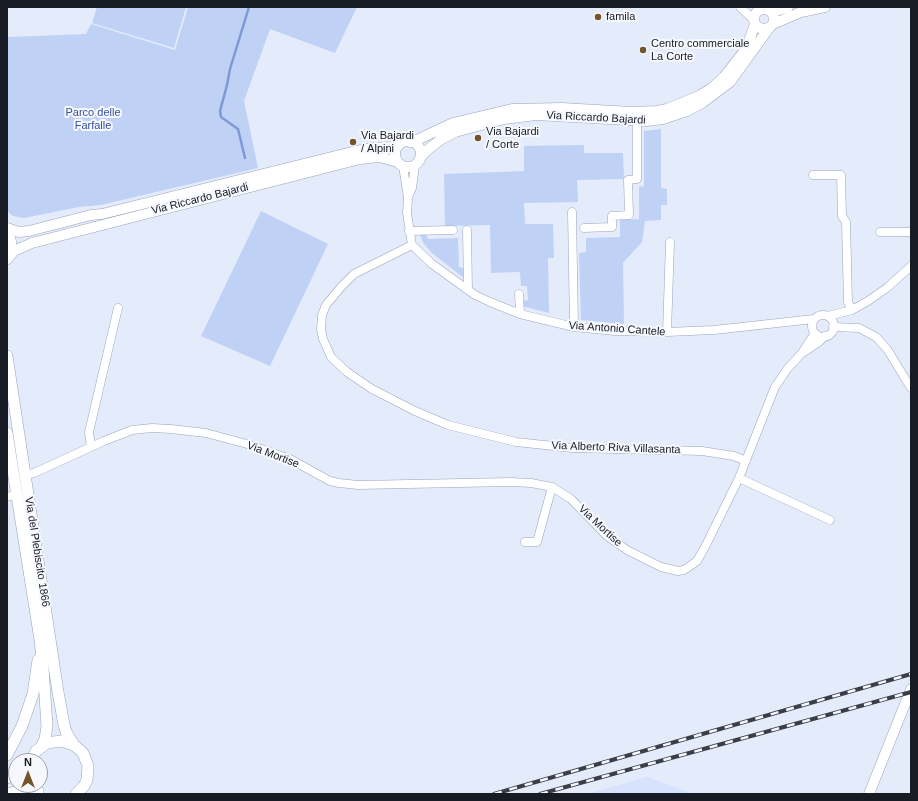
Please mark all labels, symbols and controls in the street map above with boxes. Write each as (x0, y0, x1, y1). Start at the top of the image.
place label: famila (606, 10, 635, 24)
marker: famila (593, 12, 603, 22)
place label: Centro commerciale La Corte (651, 37, 749, 63)
marker: Centro commerciale La Corte (638, 45, 648, 55)
park label: Parco delle Farfalle (65, 106, 121, 132)
street label: Via Riccardo Bajardi (546, 109, 646, 127)
place label: Via Bajardi / Corte (486, 125, 539, 151)
place label: Via Bajardi / Alpini (361, 129, 414, 155)
marker: Via Bajardi / Corte (473, 133, 483, 143)
marker: Via Bajardi / Alpini (348, 137, 358, 147)
street label: Via Riccardo Bajardi (150, 181, 250, 217)
street label: Via Antonio Cantele (568, 319, 666, 339)
street label: Via Mortise (245, 439, 301, 471)
street label: Via Alberto Riva Villasanta (551, 439, 681, 457)
street label: Via del Plebiscito 1866 (22, 496, 52, 608)
street label: Via Mortise (575, 502, 625, 550)
north arrow (8, 753, 48, 793)
text: N (24, 756, 32, 768)

